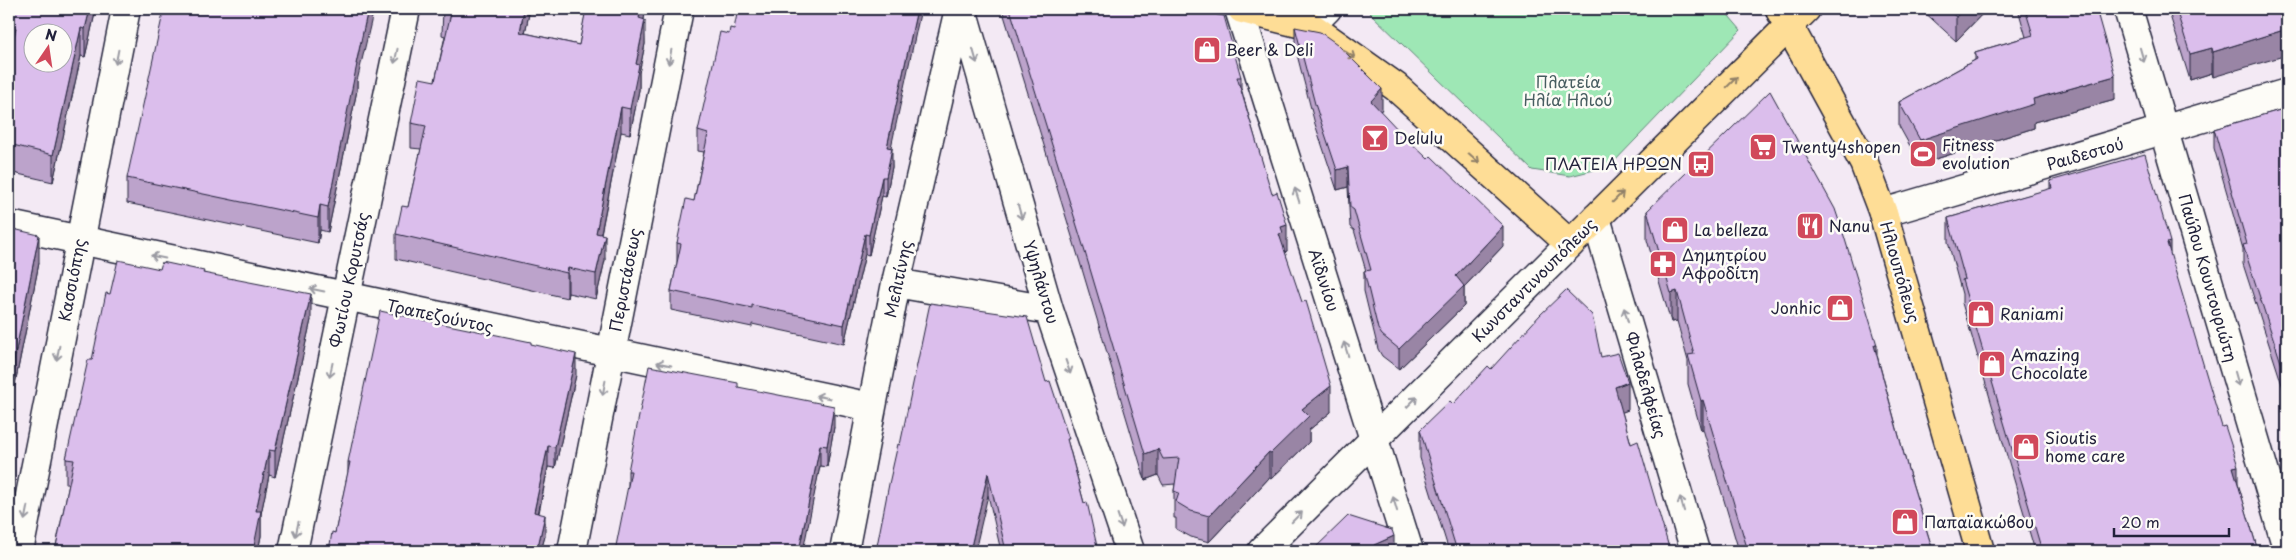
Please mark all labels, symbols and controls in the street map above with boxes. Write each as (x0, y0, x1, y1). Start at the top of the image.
north arrow (22, 22, 72, 72)
text: N (43, 23, 59, 46)
shop icon: Beer & Deli (1192, 35, 1222, 65)
place label: Beer & Deli (1226, 37, 1313, 61)
one-way arrow (971, 47, 981, 63)
one-way arrow (2137, 47, 2147, 63)
one-way arrow (112, 48, 121, 64)
one-way arrow (391, 48, 400, 64)
one-way arrow (664, 48, 674, 64)
one-way arrow (1342, 49, 1356, 59)
park label: Πλατεία Ηλία Ηλιού (1524, 69, 1612, 111)
one-way arrow (1726, 76, 1739, 88)
bar icon: Delulu (1360, 123, 1390, 153)
place label: Delulu (1394, 125, 1443, 149)
street label: Ραιδεστού (2043, 131, 2126, 176)
supermarket icon: Twenty4shopen (1748, 132, 1778, 162)
place label: Fitness evolution (1942, 132, 2010, 174)
place label: Twenty4shopen (1782, 134, 1901, 158)
sports icon: Fitness evolution (1908, 139, 1938, 169)
bus stop icon: ΠΛΑΤΕΙΑ ΗΡΏΩΝ (1686, 149, 1716, 179)
place label: ΠΛΑΤΕΙΑ ΗΡΏΩΝ (1545, 151, 1682, 175)
one-way arrow (1468, 152, 1481, 164)
one-way arrow (1292, 187, 1302, 203)
one-way arrow (1611, 191, 1624, 203)
street label: Παύλου Κουντουριώτη (2173, 191, 2244, 365)
one-way arrow (1016, 203, 1026, 219)
street label: Φωτίου Κορυτσάς (322, 210, 374, 350)
restaurant icon: Nanu (1795, 211, 1825, 241)
street label: Κωνσταντινουπόλεως (1466, 212, 1601, 347)
place label: Nanu (1829, 213, 1870, 237)
shop icon: La belleza (1660, 215, 1690, 245)
place label: La belleza (1694, 217, 1768, 241)
street label: Ηλιουπόλεως (1875, 218, 1927, 325)
street label: Περιστάσεως (602, 226, 646, 334)
street label: Κασσιόπης (51, 236, 91, 323)
street label: Υψηλάντου (1018, 237, 1066, 327)
street label: Μελιτίνης (877, 238, 917, 320)
place label: Δημητρίου Αφροδίτη (1682, 242, 1767, 284)
street label: Αϊδινίου (1304, 245, 1346, 314)
pharmacy icon: Δημητρίου Αφροδίτη (1648, 249, 1678, 279)
one-way arrow (151, 252, 167, 261)
one-way arrow (310, 285, 326, 294)
street label: Τραπεζούντος (385, 292, 496, 338)
shop icon: Jonhic (1825, 293, 1855, 323)
place label: Jonhic (1771, 295, 1821, 319)
shop icon: Raniami (1966, 299, 1996, 329)
place label: Raniami (2000, 301, 2064, 325)
one-way arrow (1620, 307, 1630, 323)
street label: Φιλαδελφείας (1620, 328, 1674, 441)
one-way arrow (1341, 342, 1351, 358)
place label: Amazing Chocolate (2011, 342, 2088, 384)
one-way arrow (53, 345, 62, 361)
shop icon: Amazing Chocolate (1977, 349, 2007, 379)
one-way arrow (657, 358, 673, 368)
one-way arrow (1064, 359, 1073, 374)
one-way arrow (325, 361, 335, 377)
one-way arrow (2233, 371, 2243, 387)
one-way arrow (599, 379, 608, 395)
one-way arrow (816, 392, 832, 401)
one-way arrow (1406, 396, 1418, 408)
place label: Sioutis home care (2045, 425, 2125, 467)
shop icon: Sioutis home care (2011, 432, 2041, 462)
one-way arrow (1390, 497, 1400, 513)
one-way arrow (1676, 497, 1686, 513)
one-way arrow (21, 504, 30, 520)
scale bar (2114, 505, 2228, 537)
shop icon: Παπαϊακώβου (1890, 507, 1920, 537)
place label: Παπαϊακώβου (1924, 509, 2034, 533)
text: 20 m (2121, 510, 2160, 533)
one-way arrow (1291, 511, 1303, 523)
one-way arrow (1116, 513, 1125, 528)
one-way arrow (292, 520, 302, 536)

